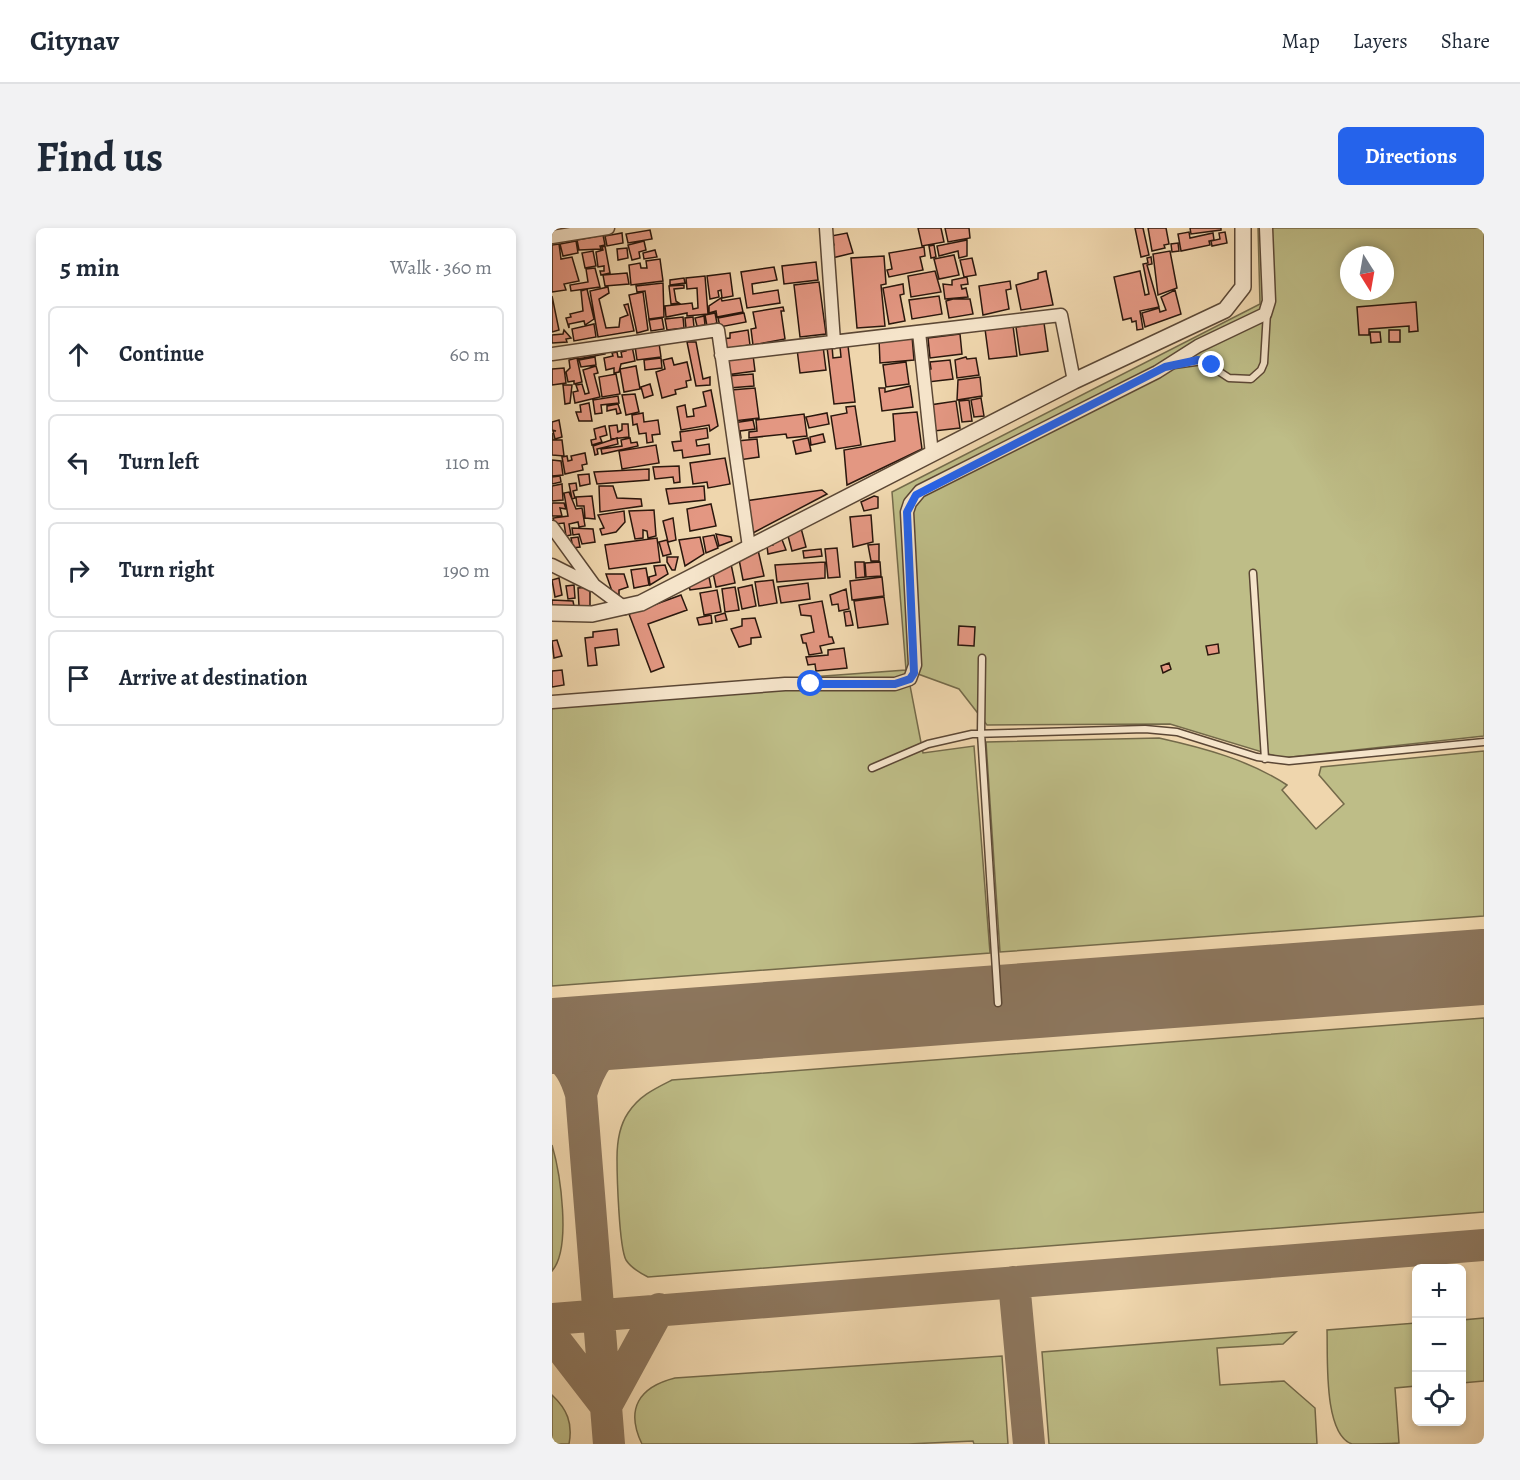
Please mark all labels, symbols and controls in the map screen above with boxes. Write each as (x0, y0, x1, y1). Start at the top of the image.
text: Citynav (30, 22, 119, 60)
text: Map (1281, 27, 1320, 55)
text: Layers (1353, 27, 1408, 55)
text: Share (1441, 27, 1490, 55)
button: Directions (1338, 127, 1484, 185)
text: Find us (36, 128, 163, 185)
north arrow (1340, 246, 1394, 300)
text: 5 min (60, 250, 120, 285)
text: Walk · 360 m (390, 254, 492, 281)
icon: ahead (62, 338, 95, 371)
text: Continue (119, 339, 204, 369)
text: 60 m (450, 341, 490, 368)
route end (1198, 351, 1224, 377)
icon: left (62, 446, 95, 479)
text: Turn left (119, 447, 199, 477)
text: 110 m (445, 449, 490, 476)
icon: right (62, 554, 95, 587)
text: Turn right (119, 555, 215, 585)
text: 190 m (443, 557, 490, 584)
icon: arrive (62, 662, 95, 695)
text: Arrive at destination (119, 663, 308, 693)
route start (797, 670, 823, 696)
map controls (1412, 1264, 1466, 1426)
button: + (1412, 1264, 1466, 1318)
button: − (1412, 1318, 1466, 1372)
button: locate (1412, 1372, 1466, 1426)

